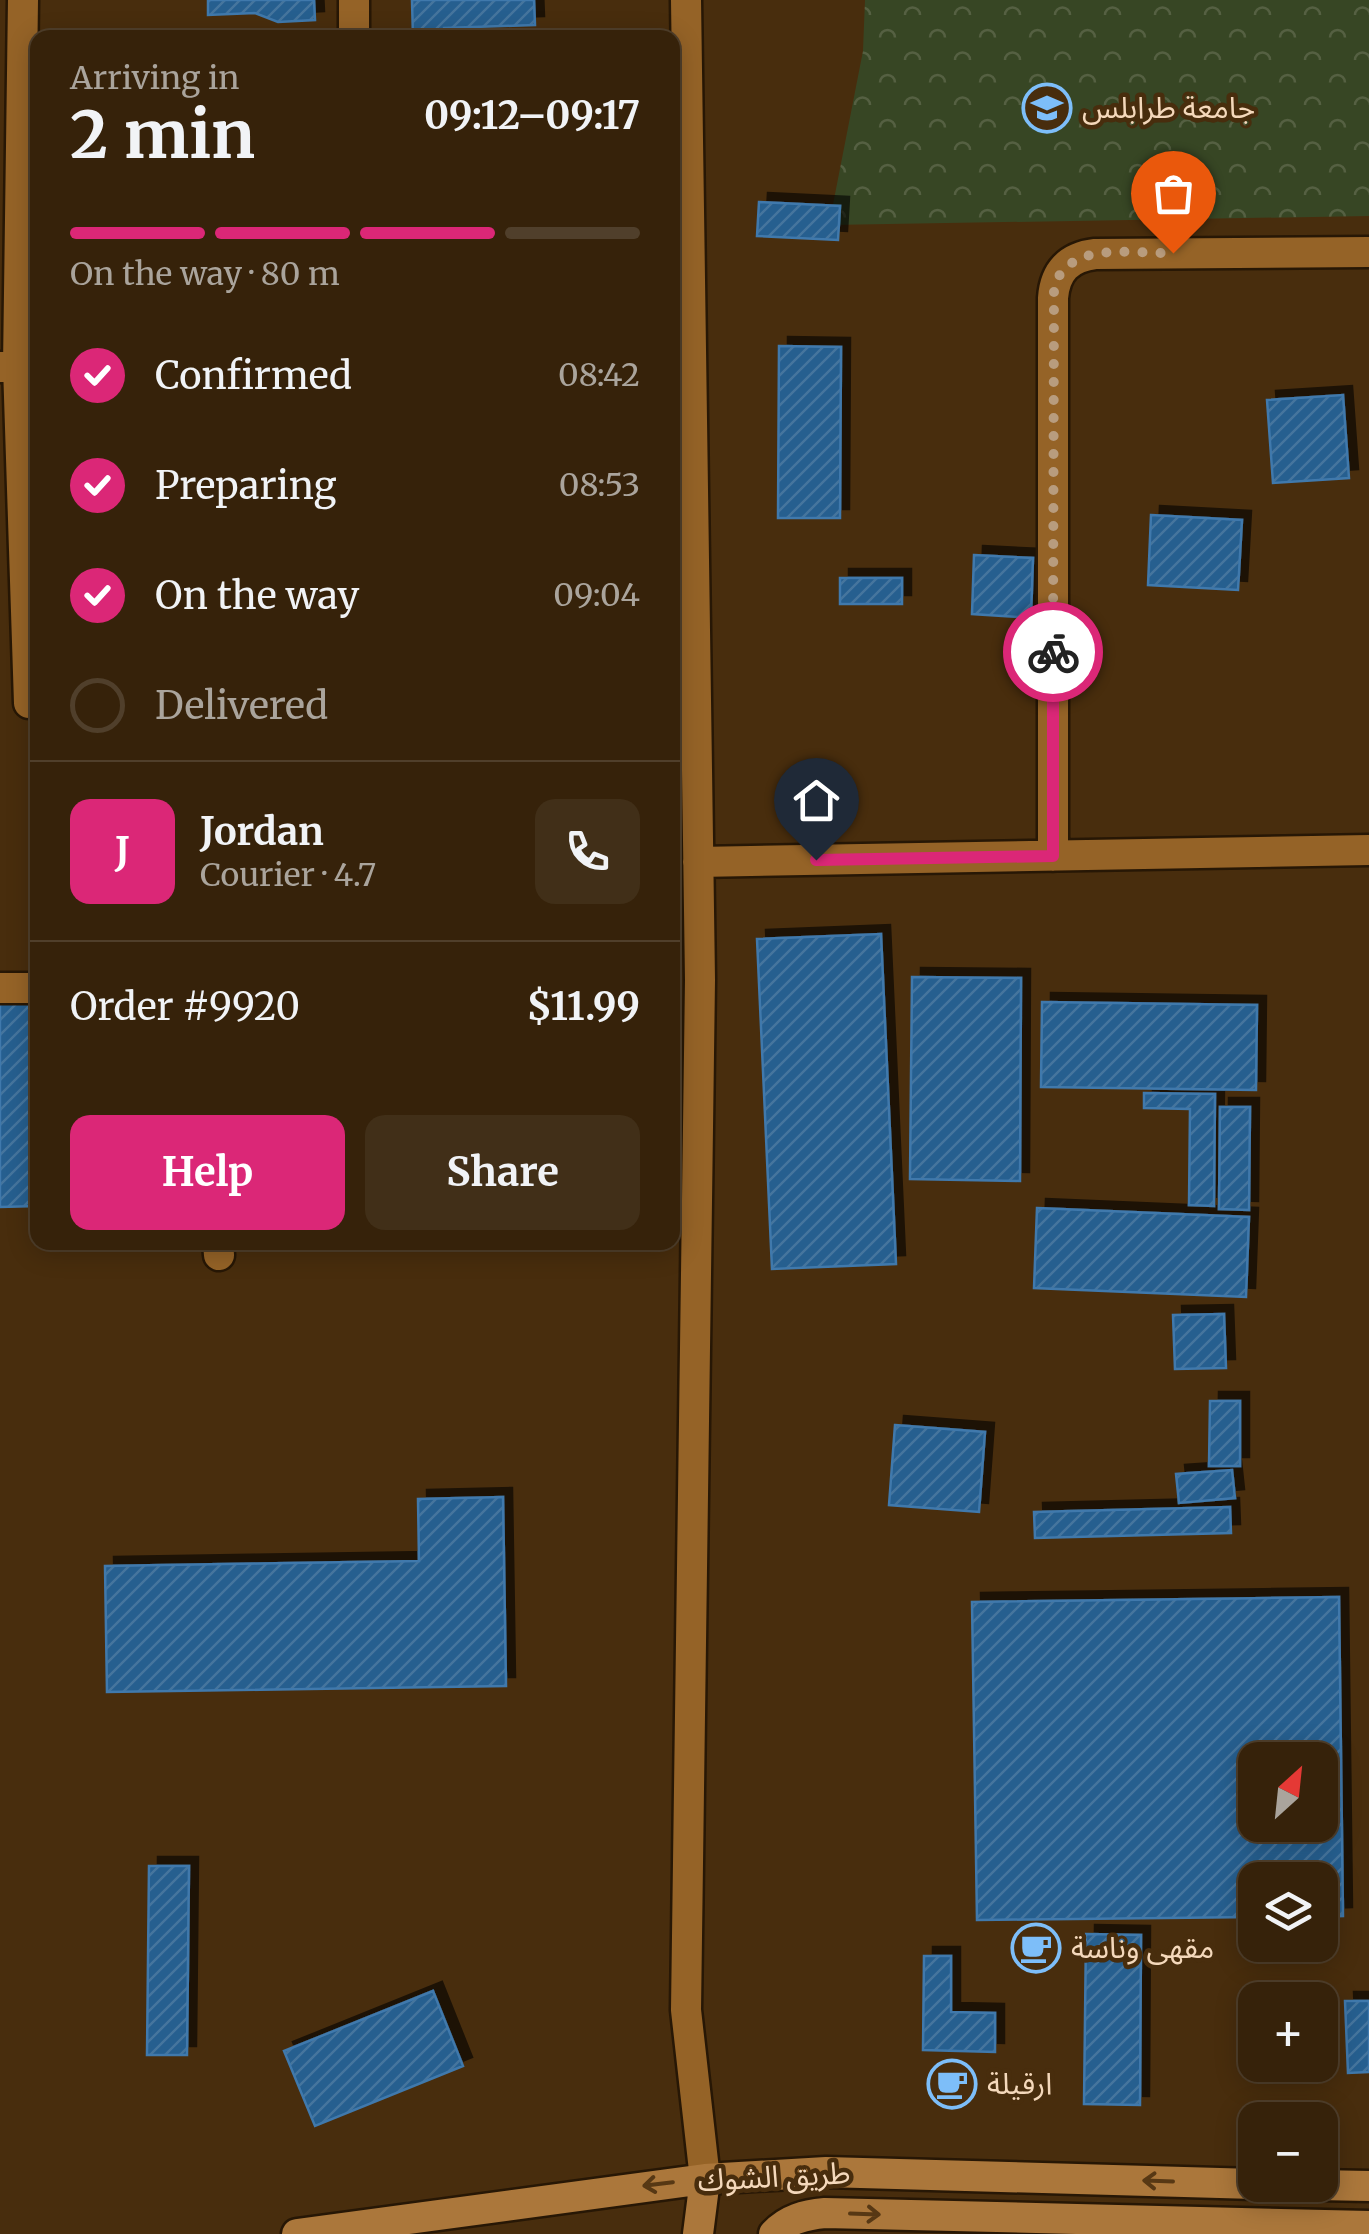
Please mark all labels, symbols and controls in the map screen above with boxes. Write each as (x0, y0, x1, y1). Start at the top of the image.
text: Arriving in (70, 58, 239, 98)
school or university icon: جامعة طرابلس (1021, 82, 1073, 134)
place label: جامعة طرابلس (1082, 88, 1255, 126)
text: 09:12–09:17 (424, 92, 640, 139)
text: 2 min (70, 94, 255, 176)
pin (1131, 151, 1216, 254)
icon: bag (1146, 166, 1201, 221)
text: On the way · 80 m (70, 254, 340, 294)
icon: check (70, 348, 125, 403)
text: Confirmed (155, 352, 352, 399)
text: 08:42 (558, 355, 640, 395)
icon: check (70, 458, 125, 513)
text: Preparing (155, 462, 337, 509)
text: 08:53 (559, 465, 640, 505)
icon: check (70, 568, 125, 623)
text: On the way (155, 572, 359, 619)
text: 09:04 (553, 575, 640, 615)
courier (1003, 602, 1103, 702)
icon: bike (1026, 625, 1081, 680)
text: Delivered (155, 682, 328, 729)
pin (774, 758, 859, 861)
icon: home (789, 773, 844, 828)
button: phone (535, 799, 640, 904)
text: Jordan (200, 808, 324, 855)
text: J (115, 828, 130, 875)
text: Courier · 4.7 (200, 855, 376, 895)
text: Order #9920 (70, 983, 300, 1030)
text: $11.99 (527, 983, 640, 1030)
button: Help (70, 1115, 345, 1230)
button: Share (365, 1115, 640, 1230)
north arrow (1238, 1742, 1338, 1842)
map controls (1238, 1742, 1338, 2202)
button: layers (1238, 1862, 1338, 1962)
cafe icon: مقهى وناسة (1010, 1922, 1062, 1974)
place label: مقهى وناسة (1071, 1928, 1214, 1966)
button: + (1238, 1982, 1338, 2082)
cafe icon: ارقيلة (926, 2058, 978, 2110)
place label: ارقيلة (987, 2064, 1052, 2102)
button: − (1238, 2102, 1338, 2202)
street label: طريق الشوك (697, 2153, 851, 2199)
one-way arrow (1142, 2171, 1174, 2190)
one-way arrow (643, 2175, 675, 2194)
one-way arrow (849, 2205, 881, 2224)

